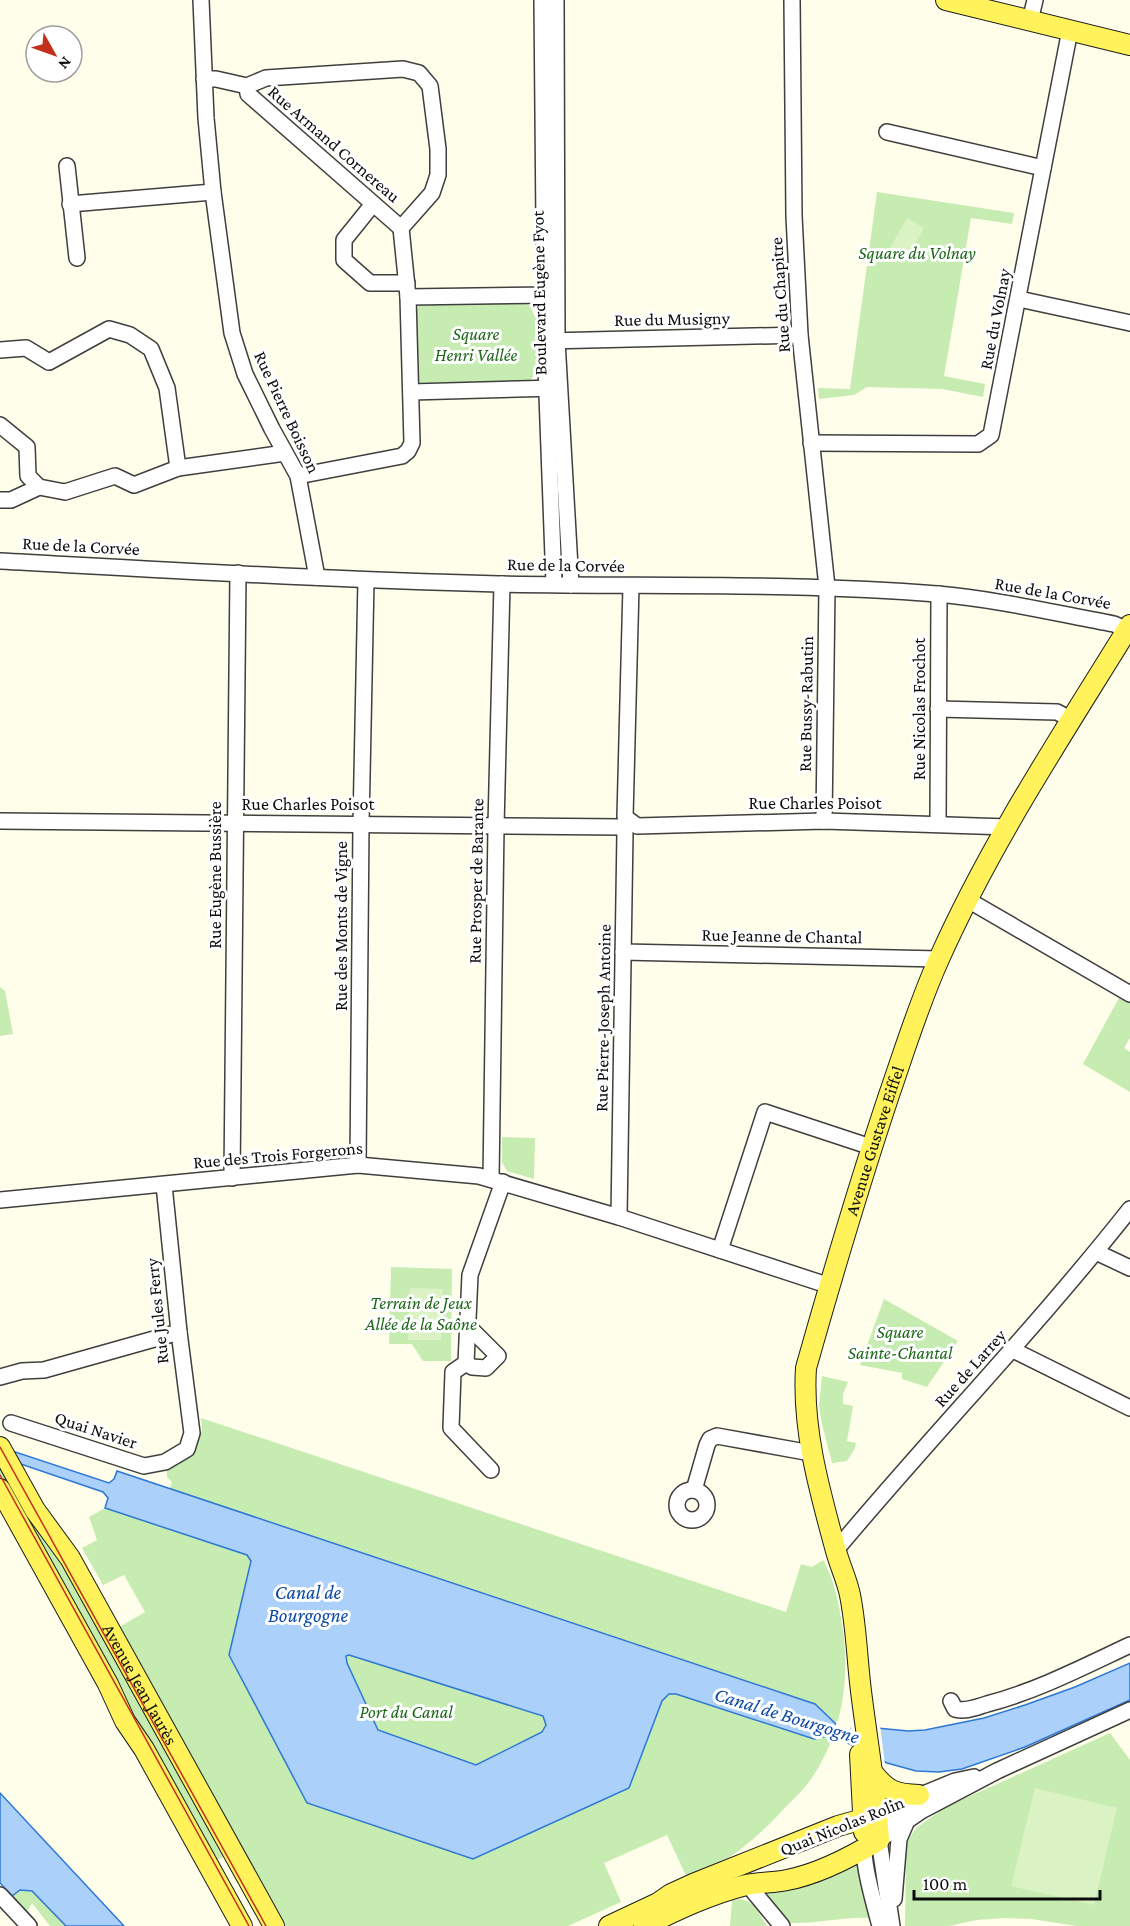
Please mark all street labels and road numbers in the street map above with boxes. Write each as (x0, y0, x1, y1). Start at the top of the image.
street label: Rue Armand Cornereau (264, 81, 404, 207)
street label: Boulevard Eugène Fyot (528, 209, 550, 376)
street label: Rue du Chapitre (766, 237, 794, 353)
street label: Rue du Volnay (975, 266, 1015, 371)
street label: Rue du Musigny (614, 308, 731, 330)
street label: Rue Pierre Boisson (250, 348, 324, 476)
street label: Rue de la Corvée (22, 533, 140, 559)
street label: Rue de la Corvée (507, 554, 625, 576)
street label: Rue de la Corvée (993, 573, 1113, 613)
street label: Rue Bussy-Rabutin (795, 636, 817, 772)
street label: Rue Nicolas Frochot (909, 637, 929, 780)
street label: Rue Charles Poisot (749, 793, 882, 813)
street label: Rue Charles Poisot (242, 794, 375, 814)
street label: Rue Prosper de Barante (465, 798, 487, 964)
street label: Rue Eugène Bussière (205, 801, 225, 949)
street label: Rue des Monts de Vigne (331, 841, 351, 1011)
street label: Rue Pierre-Joseph Antoine (591, 924, 615, 1112)
street label: Rue Jeanne de Chantal (701, 925, 863, 947)
street label: Avenue Gustave Eiffel (841, 1063, 908, 1218)
street label: Rue des Trois Forgerons (192, 1138, 364, 1172)
street label: Rue Jules Ferry (141, 1256, 172, 1365)
street label: Rue de Larrey (930, 1325, 1010, 1411)
street label: Quai Navier (52, 1407, 140, 1453)
street label: Avenue Jean Jaurès (99, 1620, 182, 1748)
street label: Quai Nicolas Rolin (777, 1792, 907, 1860)

